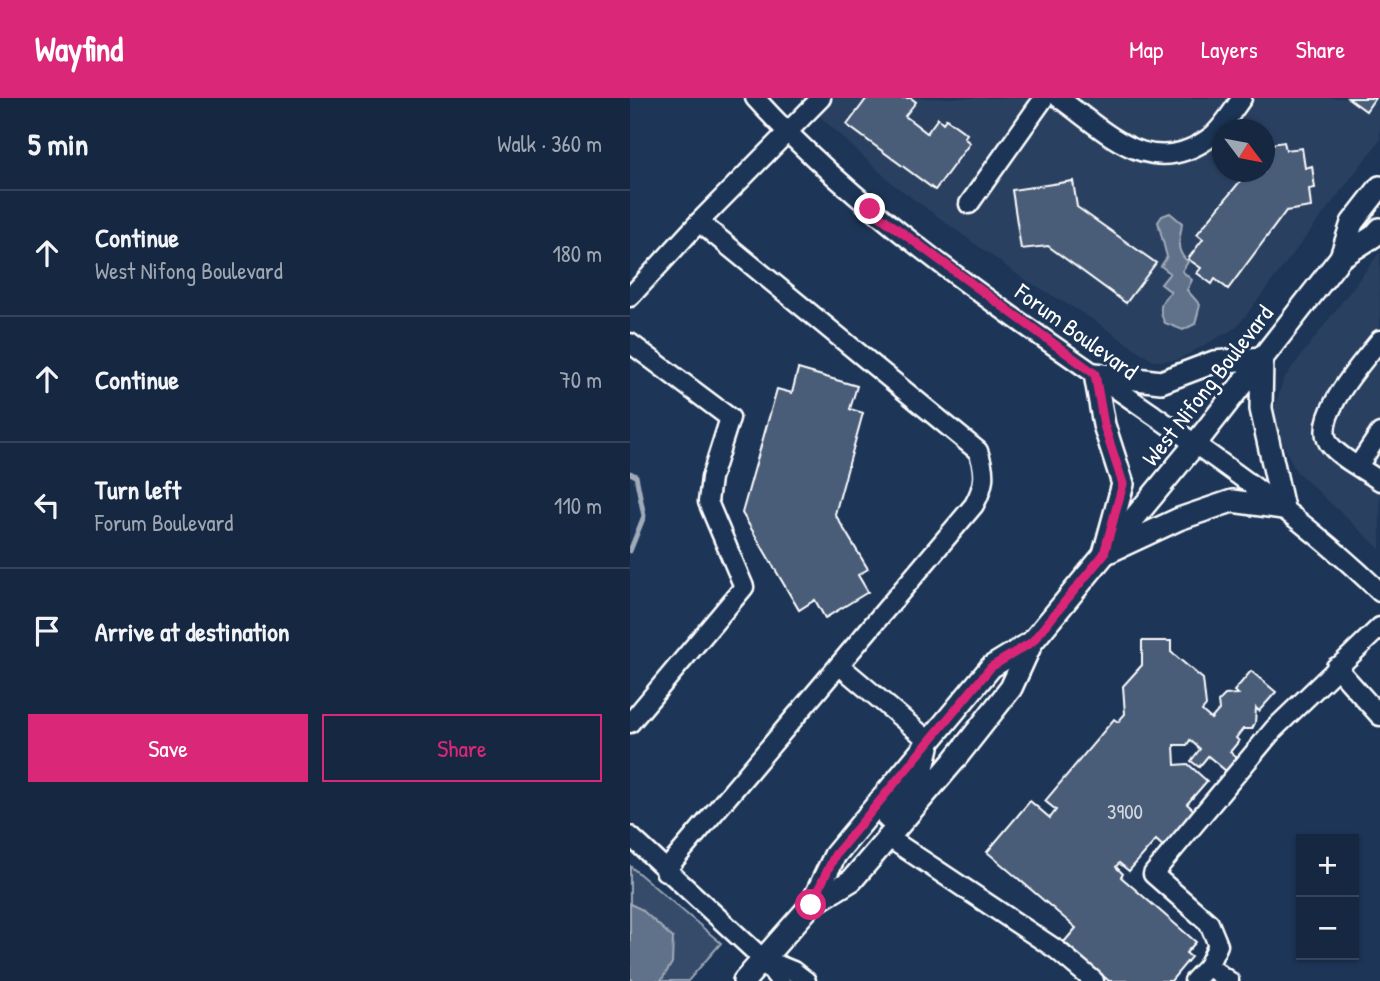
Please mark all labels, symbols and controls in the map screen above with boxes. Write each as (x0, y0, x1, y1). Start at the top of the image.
text: Wayfind (35, 27, 123, 71)
text: Map (1129, 33, 1163, 65)
text: Layers (1201, 33, 1258, 65)
text: Share (1296, 33, 1345, 65)
north arrow (1212, 119, 1275, 182)
text: 5 min (28, 124, 88, 164)
text: Walk · 360 m (497, 128, 602, 159)
route end (854, 193, 885, 224)
text: Continue (95, 220, 179, 255)
icon: ahead (28, 234, 66, 272)
text: 180 m (552, 238, 602, 269)
text: West Nifong Boulevard (95, 255, 283, 286)
street label: Forum Boulevard (1008, 275, 1145, 386)
street label: West Nifong Boulevard (1134, 298, 1280, 472)
icon: ahead (28, 360, 66, 398)
text: Continue (95, 362, 179, 397)
text: 70 m (559, 364, 602, 395)
text: Turn left (95, 472, 181, 507)
icon: left (28, 486, 66, 524)
text: 110 m (554, 490, 602, 521)
text: Forum Boulevard (95, 507, 233, 538)
icon: arrive (28, 612, 66, 650)
text: Arrive at destination (95, 614, 290, 649)
button: Save (28, 714, 308, 782)
button: Share (322, 714, 602, 782)
house number: 3900 (1107, 797, 1143, 826)
map controls (1296, 834, 1359, 960)
button: + (1296, 834, 1359, 897)
route start (795, 889, 826, 920)
button: − (1296, 897, 1359, 960)

